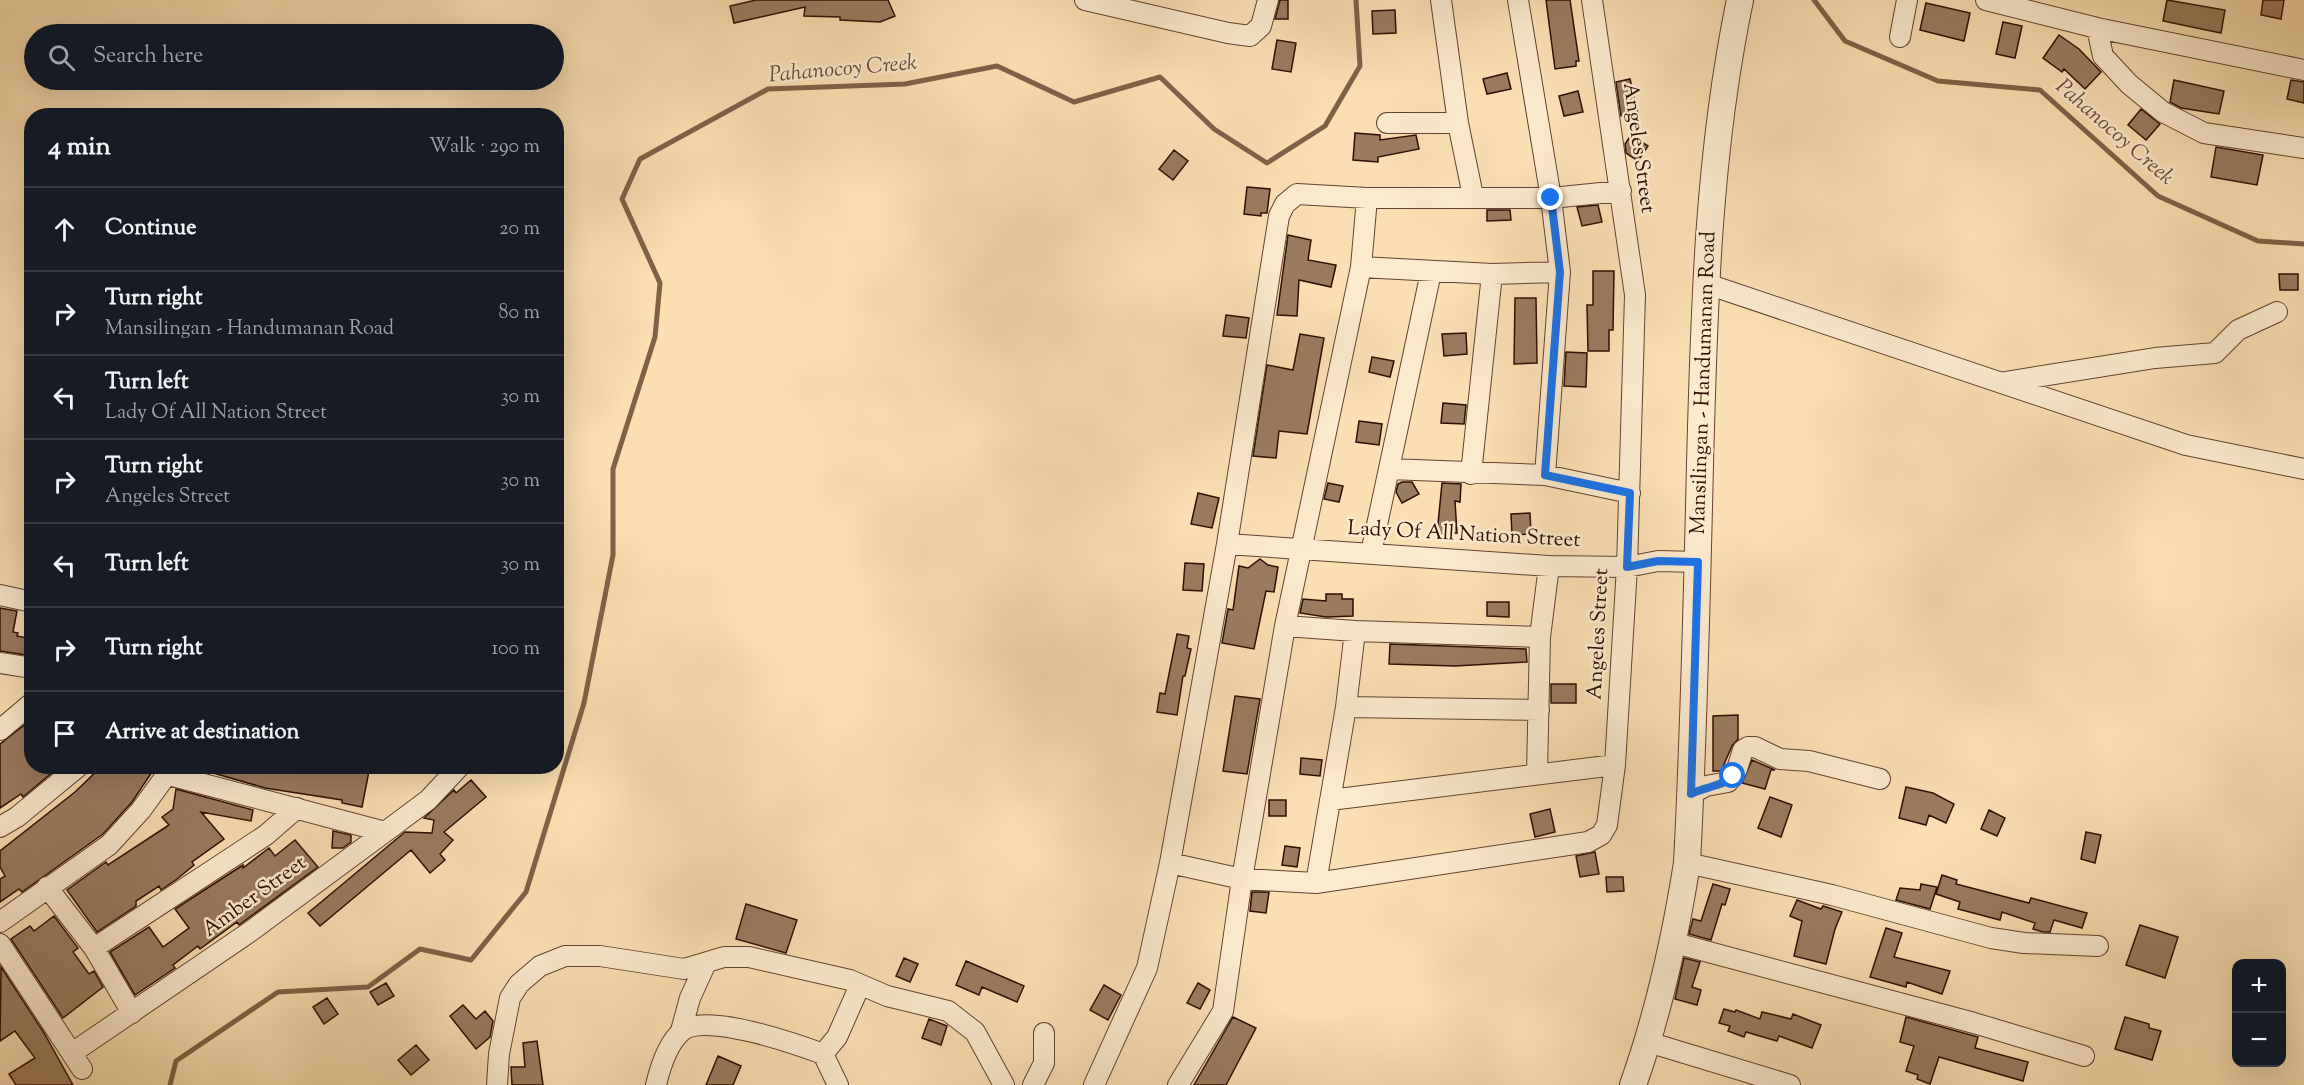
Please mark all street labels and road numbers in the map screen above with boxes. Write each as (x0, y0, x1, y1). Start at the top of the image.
street label: Angeles Street (1614, 81, 1662, 215)
street label: Mansilingan - Handumanan Road (1684, 231, 1724, 535)
street label: Lady Of All Nation Street (1347, 514, 1581, 556)
street label: Angeles Street (1581, 568, 1617, 700)
street label: Amber Street (197, 849, 313, 945)

